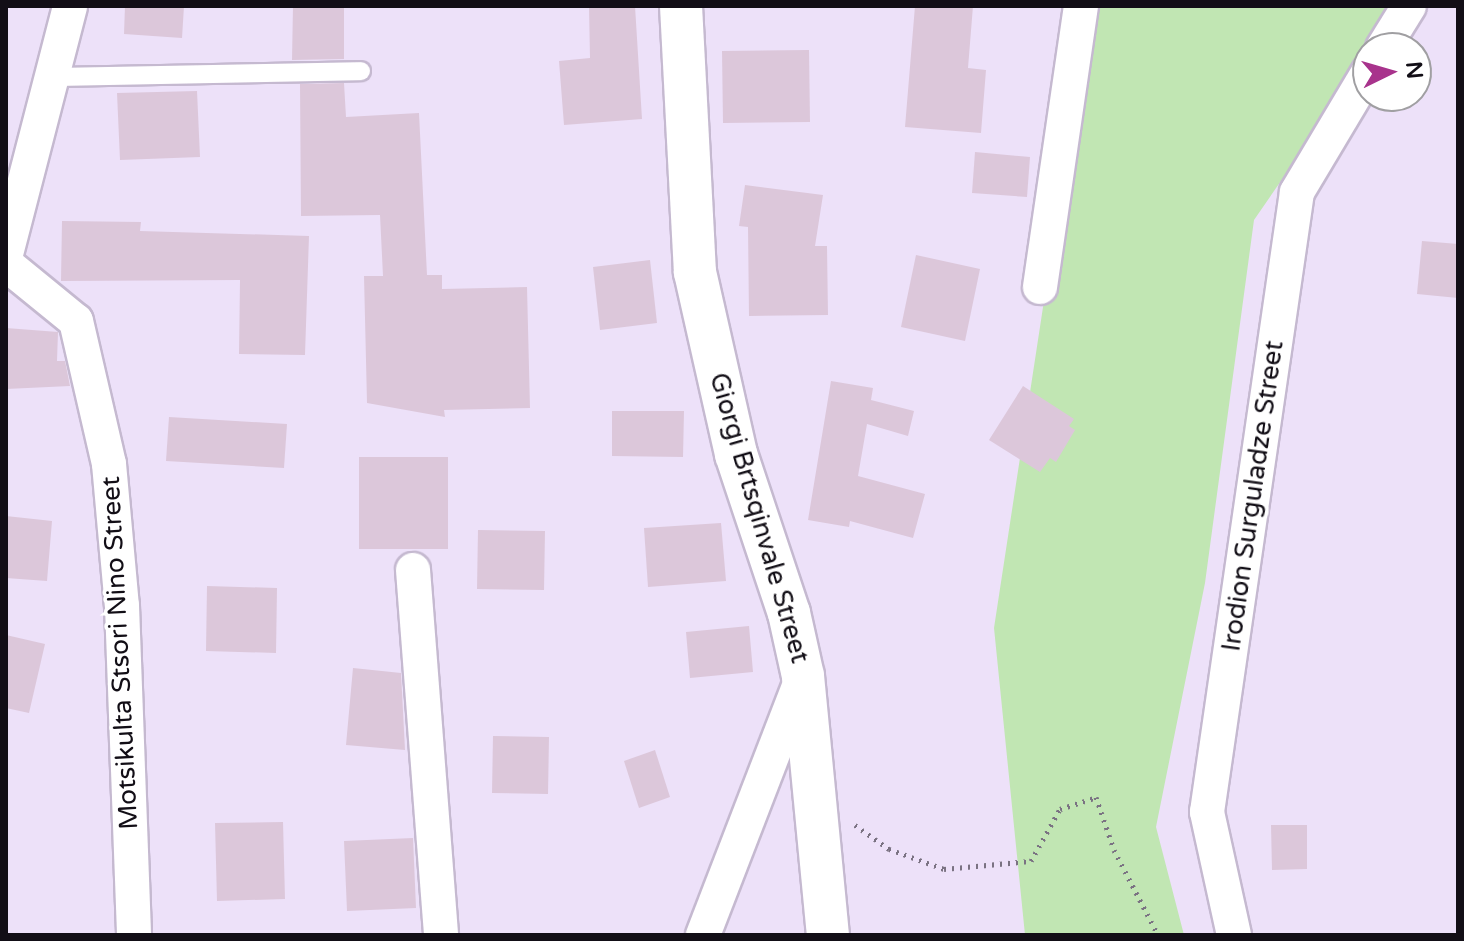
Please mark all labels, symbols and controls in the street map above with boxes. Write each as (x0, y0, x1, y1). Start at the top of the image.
north arrow (1352, 32, 1432, 112)
text: N (1400, 60, 1428, 80)
street label: Irodion Surguladze Street (1216, 339, 1290, 653)
street label: Giorgi Brtsqinvale Street (703, 369, 815, 667)
street label: Motsikulta Stsori Nino Street (95, 476, 145, 830)

